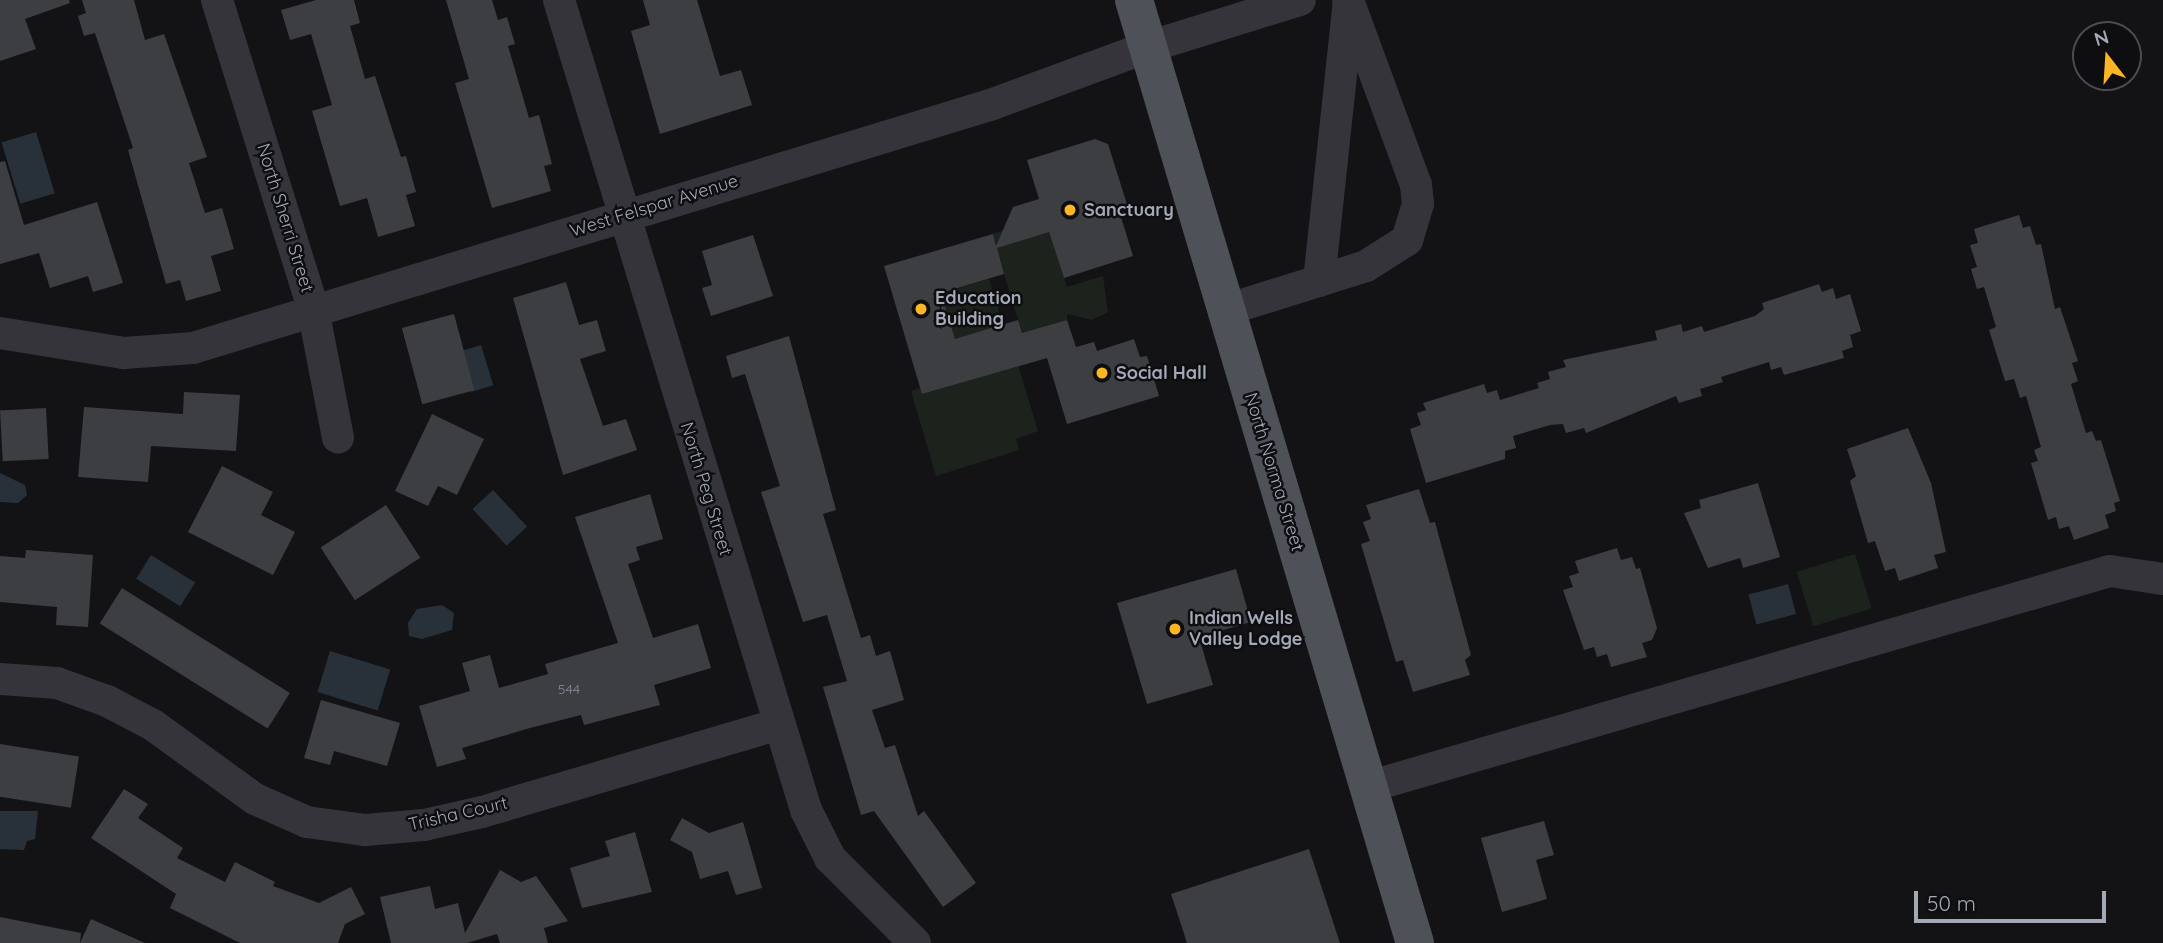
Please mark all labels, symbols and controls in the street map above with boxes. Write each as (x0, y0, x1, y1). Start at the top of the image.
north arrow (2072, 21, 2142, 91)
text: N (2091, 24, 2112, 51)
street label: North Sherri Street (252, 141, 318, 295)
street label: West Felspar Avenue (567, 170, 741, 242)
place label: Sanctuary (1084, 199, 1174, 221)
marker: Sanctuary (1062, 202, 1078, 218)
place label: Education Building (935, 288, 1022, 330)
marker: Education Building (913, 301, 929, 317)
place label: Social Hall (1116, 362, 1207, 384)
marker: Social Hall (1094, 365, 1110, 381)
street label: North Norma Street (1240, 390, 1308, 554)
street label: North Peg Street (675, 420, 737, 558)
place label: Indian Wells Valley Lodge (1189, 608, 1302, 650)
marker: Indian Wells Valley Lodge (1167, 621, 1183, 637)
house number: 544 (558, 681, 580, 697)
street label: Trisha Court (406, 792, 510, 836)
scale bar (1918, 876, 2110, 920)
text: 50 m (1927, 890, 1976, 916)

